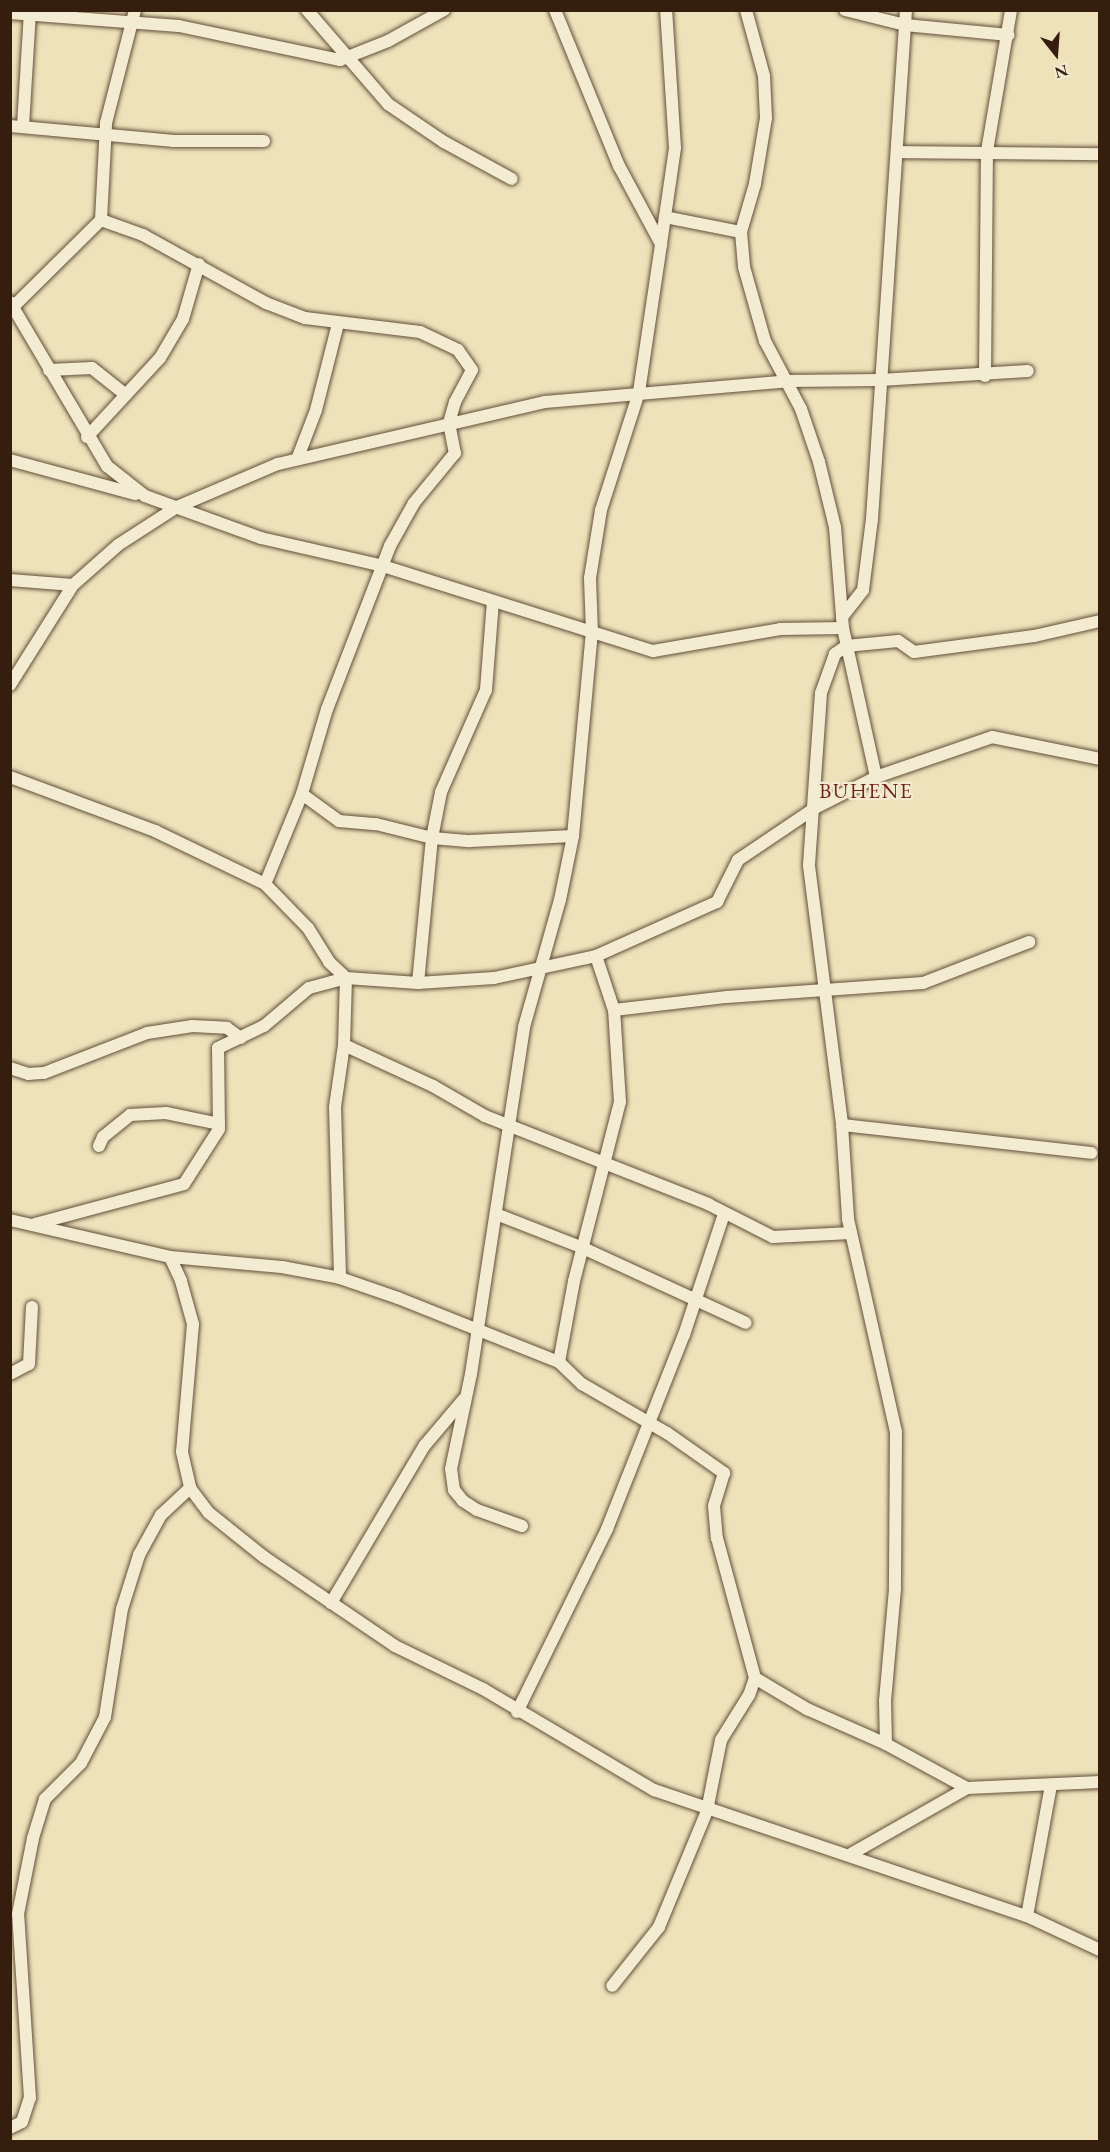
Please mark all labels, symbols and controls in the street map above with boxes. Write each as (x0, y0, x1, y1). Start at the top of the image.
north arrow (1026, 24, 1086, 84)
text: N (1052, 60, 1071, 84)
district label: BUHENE (819, 778, 913, 804)

